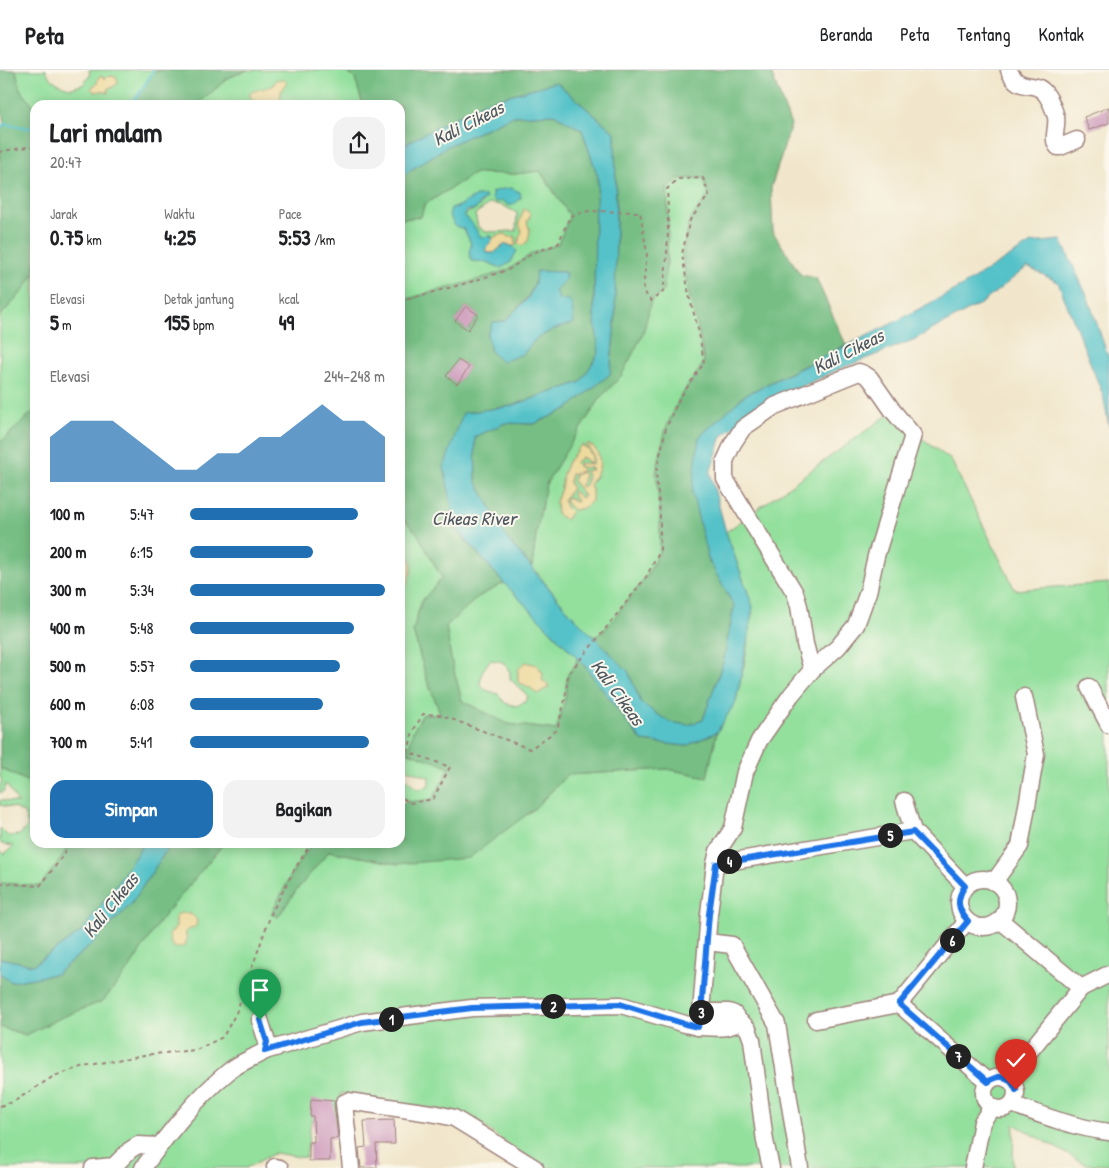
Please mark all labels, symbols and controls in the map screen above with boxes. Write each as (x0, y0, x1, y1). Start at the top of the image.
text: Peta (25, 19, 64, 51)
text: Beranda (820, 22, 872, 47)
text: Peta (900, 22, 929, 47)
text: Tentang (957, 22, 1010, 47)
text: Kontak (1038, 22, 1084, 47)
water label: Kali Cikeas (428, 93, 509, 152)
text: Lari malam (50, 113, 162, 151)
button: share (333, 117, 385, 169)
text: 20:47 (50, 151, 82, 173)
text: Jarak (50, 204, 77, 223)
text: Waktu (164, 204, 195, 223)
text: Pace (279, 204, 302, 223)
text: 0.75 (50, 223, 83, 252)
text: 4:25 (164, 223, 196, 252)
text: 5:53 (279, 223, 311, 252)
text: km (83, 230, 102, 249)
text: /km (311, 230, 335, 249)
text: Elevasi (50, 289, 85, 308)
text: Detak jantung (164, 289, 234, 308)
text: kcal (279, 289, 299, 308)
text: 5 (50, 308, 59, 337)
text: 155 (164, 308, 190, 337)
text: 49 (279, 308, 294, 337)
text: m (59, 315, 72, 334)
text: bpm (190, 315, 214, 334)
water label: Kali Cikeas (808, 321, 889, 380)
text: Elevasi (50, 365, 90, 387)
text: 244–248 m (324, 365, 385, 387)
text: 100 m (50, 503, 85, 525)
text: 5:47 (130, 503, 154, 525)
water label: Cikeas River (432, 505, 519, 531)
text: 200 m (50, 541, 86, 563)
text: 6:15 (130, 541, 153, 563)
text: 300 m (50, 579, 86, 601)
text: 5:34 (130, 579, 154, 601)
text: 400 m (50, 617, 85, 639)
text: 5:48 (130, 617, 153, 639)
water label: Kali Cikeas (585, 654, 652, 732)
text: 500 m (50, 655, 86, 677)
text: 5:57 (130, 655, 155, 677)
text: 600 m (50, 693, 85, 715)
text: 6:08 (130, 693, 154, 715)
text: 700 m (50, 731, 87, 753)
text: 5:41 (130, 731, 152, 753)
button: Simpan (50, 780, 213, 838)
button: Bagikan (223, 780, 385, 838)
pin: 5 (878, 822, 902, 848)
text: 5 (888, 826, 893, 845)
pin: 4 (716, 848, 742, 874)
text: 4 (727, 852, 732, 871)
water label: Kali Cikeas (76, 866, 145, 943)
pin: 6 (940, 928, 964, 952)
text: 6 (950, 931, 955, 950)
pin (239, 969, 281, 1020)
icon: arrive (246, 976, 274, 1004)
pin: 2 (540, 994, 566, 1018)
text: 2 (550, 997, 557, 1016)
pin: 3 (688, 1000, 714, 1024)
text: 3 (698, 1003, 705, 1022)
pin: 1 (378, 1006, 404, 1032)
text: 1 (389, 1010, 394, 1029)
pin (995, 1039, 1037, 1090)
pin: 7 (946, 1044, 970, 1068)
icon: check (1002, 1046, 1030, 1074)
text: 7 (955, 1047, 962, 1066)

